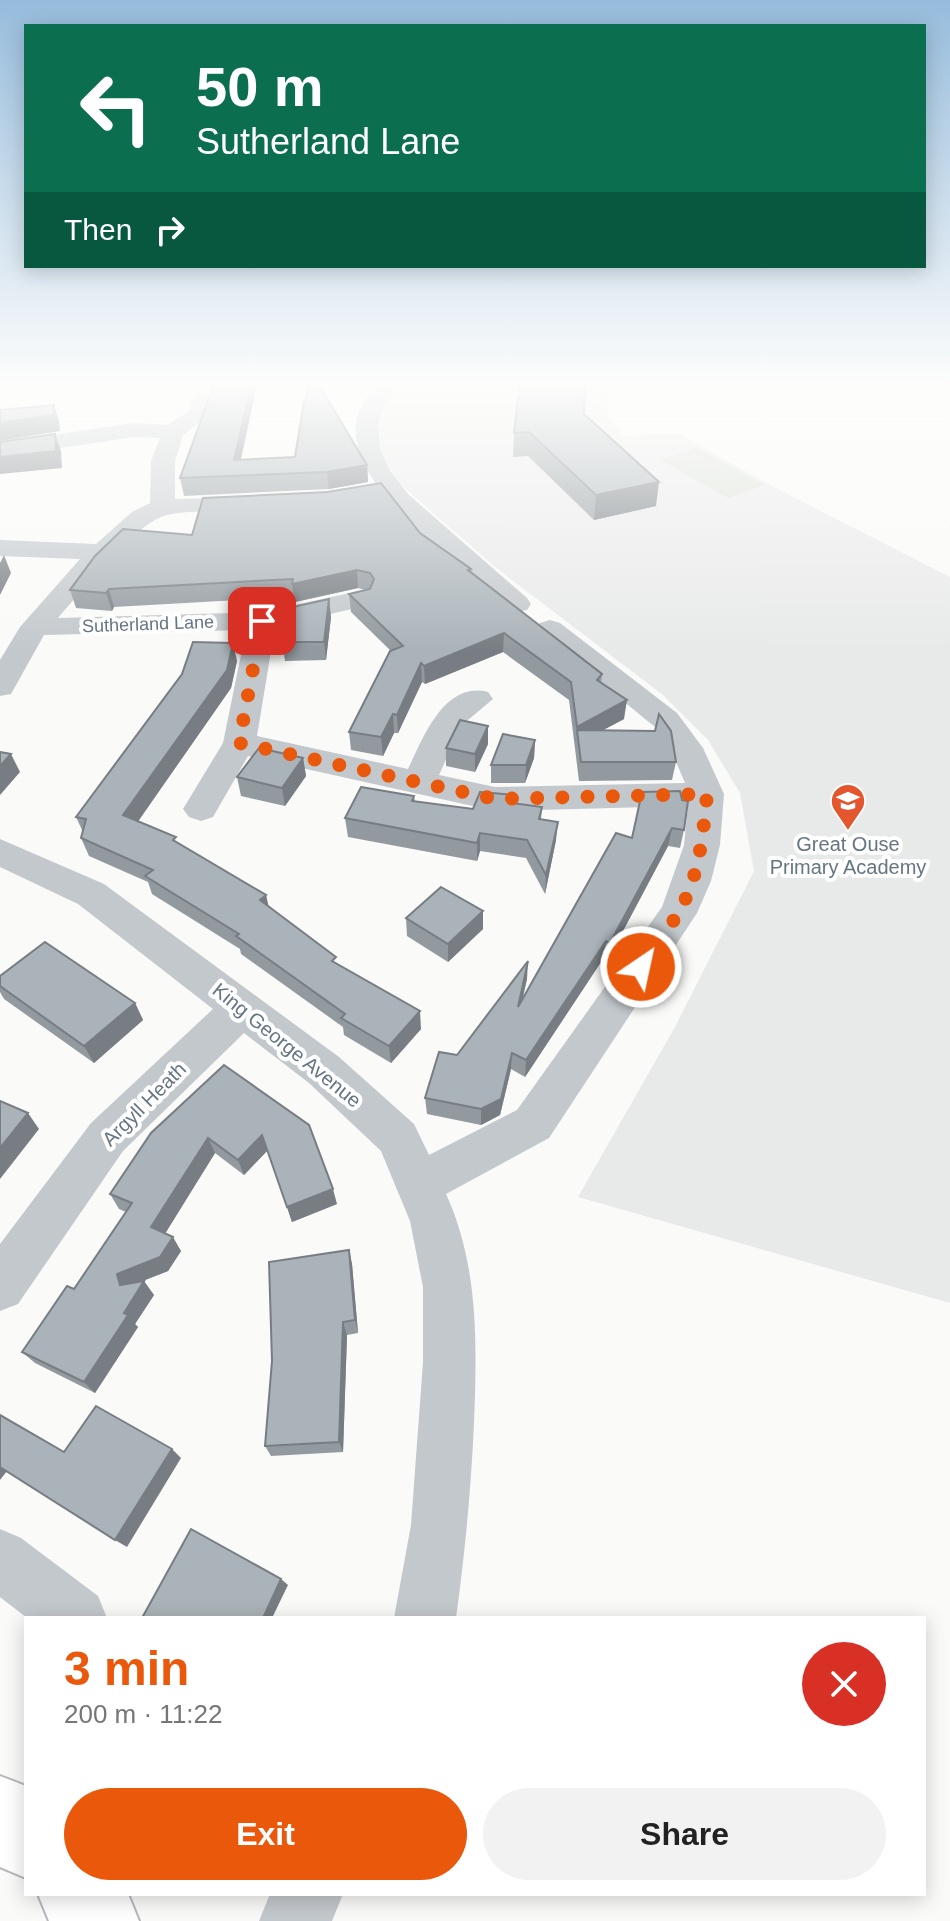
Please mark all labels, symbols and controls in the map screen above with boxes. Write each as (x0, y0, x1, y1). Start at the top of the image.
text: 50 m (196, 55, 324, 118)
icon: left (64, 56, 168, 160)
text: Sutherland Lane (196, 121, 460, 162)
icon: right (148, 208, 192, 252)
text: Then (64, 213, 132, 246)
pin (228, 587, 296, 655)
icon: arrive (240, 599, 284, 643)
street label: Sutherland Lane (82, 612, 214, 636)
school or university icon: Great Ouse Primary Academy (829, 782, 867, 832)
place label: Great Ouse Primary Academy (770, 833, 926, 878)
position arrow (599, 925, 683, 1009)
street label: King George Avenue (208, 978, 366, 1112)
street label: Argyll Heath (98, 1058, 190, 1150)
text: 3 min (64, 1642, 189, 1695)
button: close (802, 1642, 886, 1726)
text: 200 m · 11:22 (64, 1699, 223, 1729)
button: Exit (64, 1788, 467, 1880)
button: Share (483, 1788, 886, 1880)

